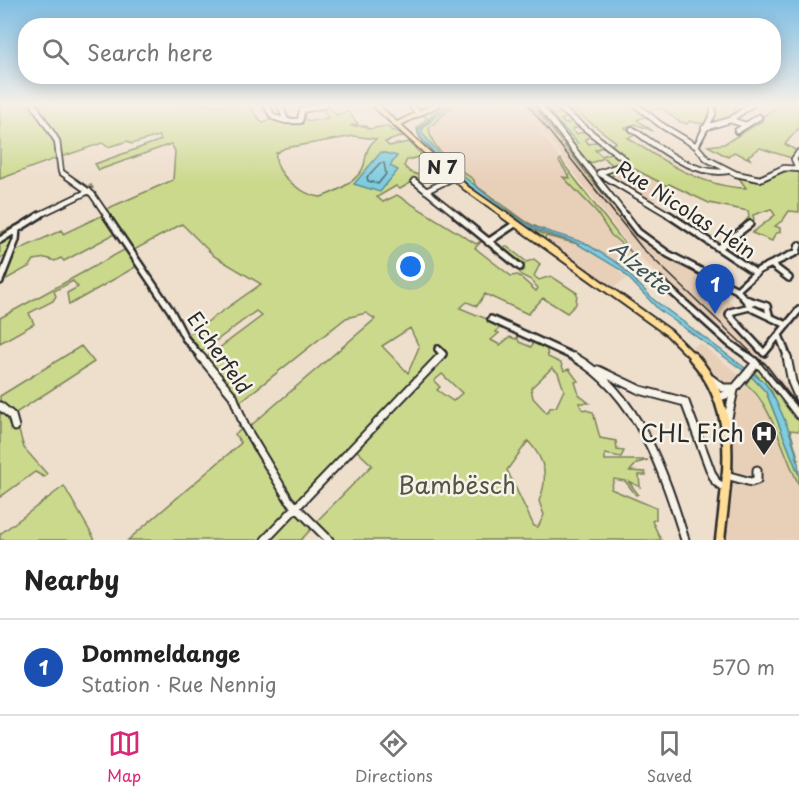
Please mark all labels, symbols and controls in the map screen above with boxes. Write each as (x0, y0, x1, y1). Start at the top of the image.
search box (18, 18, 781, 84)
icon: search (39, 35, 72, 68)
text: Search here (87, 35, 213, 68)
road number: N 7 (420, 153, 464, 183)
street label: Rue Nicolas Hein (611, 153, 762, 266)
water label: Alzette (604, 231, 680, 303)
your location (396, 252, 425, 281)
pin: 1 (696, 264, 734, 314)
street label: Eicherfeld (180, 305, 259, 400)
place label: CHL Eich (640, 414, 744, 450)
hospital icon: CHL Eich (749, 419, 779, 457)
park label: Bambësch (398, 466, 516, 502)
text: Nearby (24, 560, 119, 599)
text: Dommeldange (81, 636, 240, 669)
text: 1 (39, 652, 48, 682)
text: 570 m (711, 652, 775, 682)
text: Station · Rue Nennig (81, 669, 276, 699)
tab: Map (107, 727, 141, 787)
tab: Directions (355, 727, 433, 787)
tab: Saved (647, 727, 692, 787)

